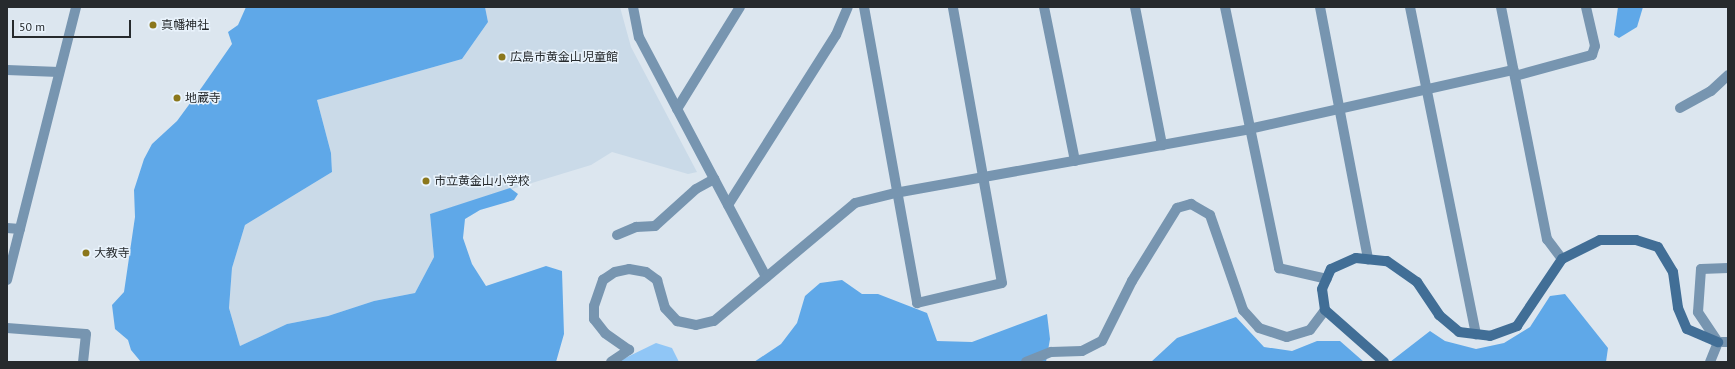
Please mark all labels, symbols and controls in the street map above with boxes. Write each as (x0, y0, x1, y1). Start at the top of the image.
scale bar (14, 12, 133, 38)
place label: 真幡神社 (161, 18, 209, 32)
text: 50 m (19, 19, 45, 34)
marker: 真幡神社 (148, 20, 158, 30)
place label: 広島市黄金山児童館 (510, 50, 618, 64)
marker: 広島市黄金山児童館 (497, 52, 507, 62)
place label: 地蔵寺 (185, 91, 221, 105)
marker: 地蔵寺 (172, 93, 182, 103)
place label: 市立黄金山小学校 (434, 174, 530, 188)
marker: 市立黄金山小学校 (421, 176, 431, 186)
place label: 大教寺 (94, 246, 130, 260)
marker: 大教寺 (81, 248, 91, 258)

